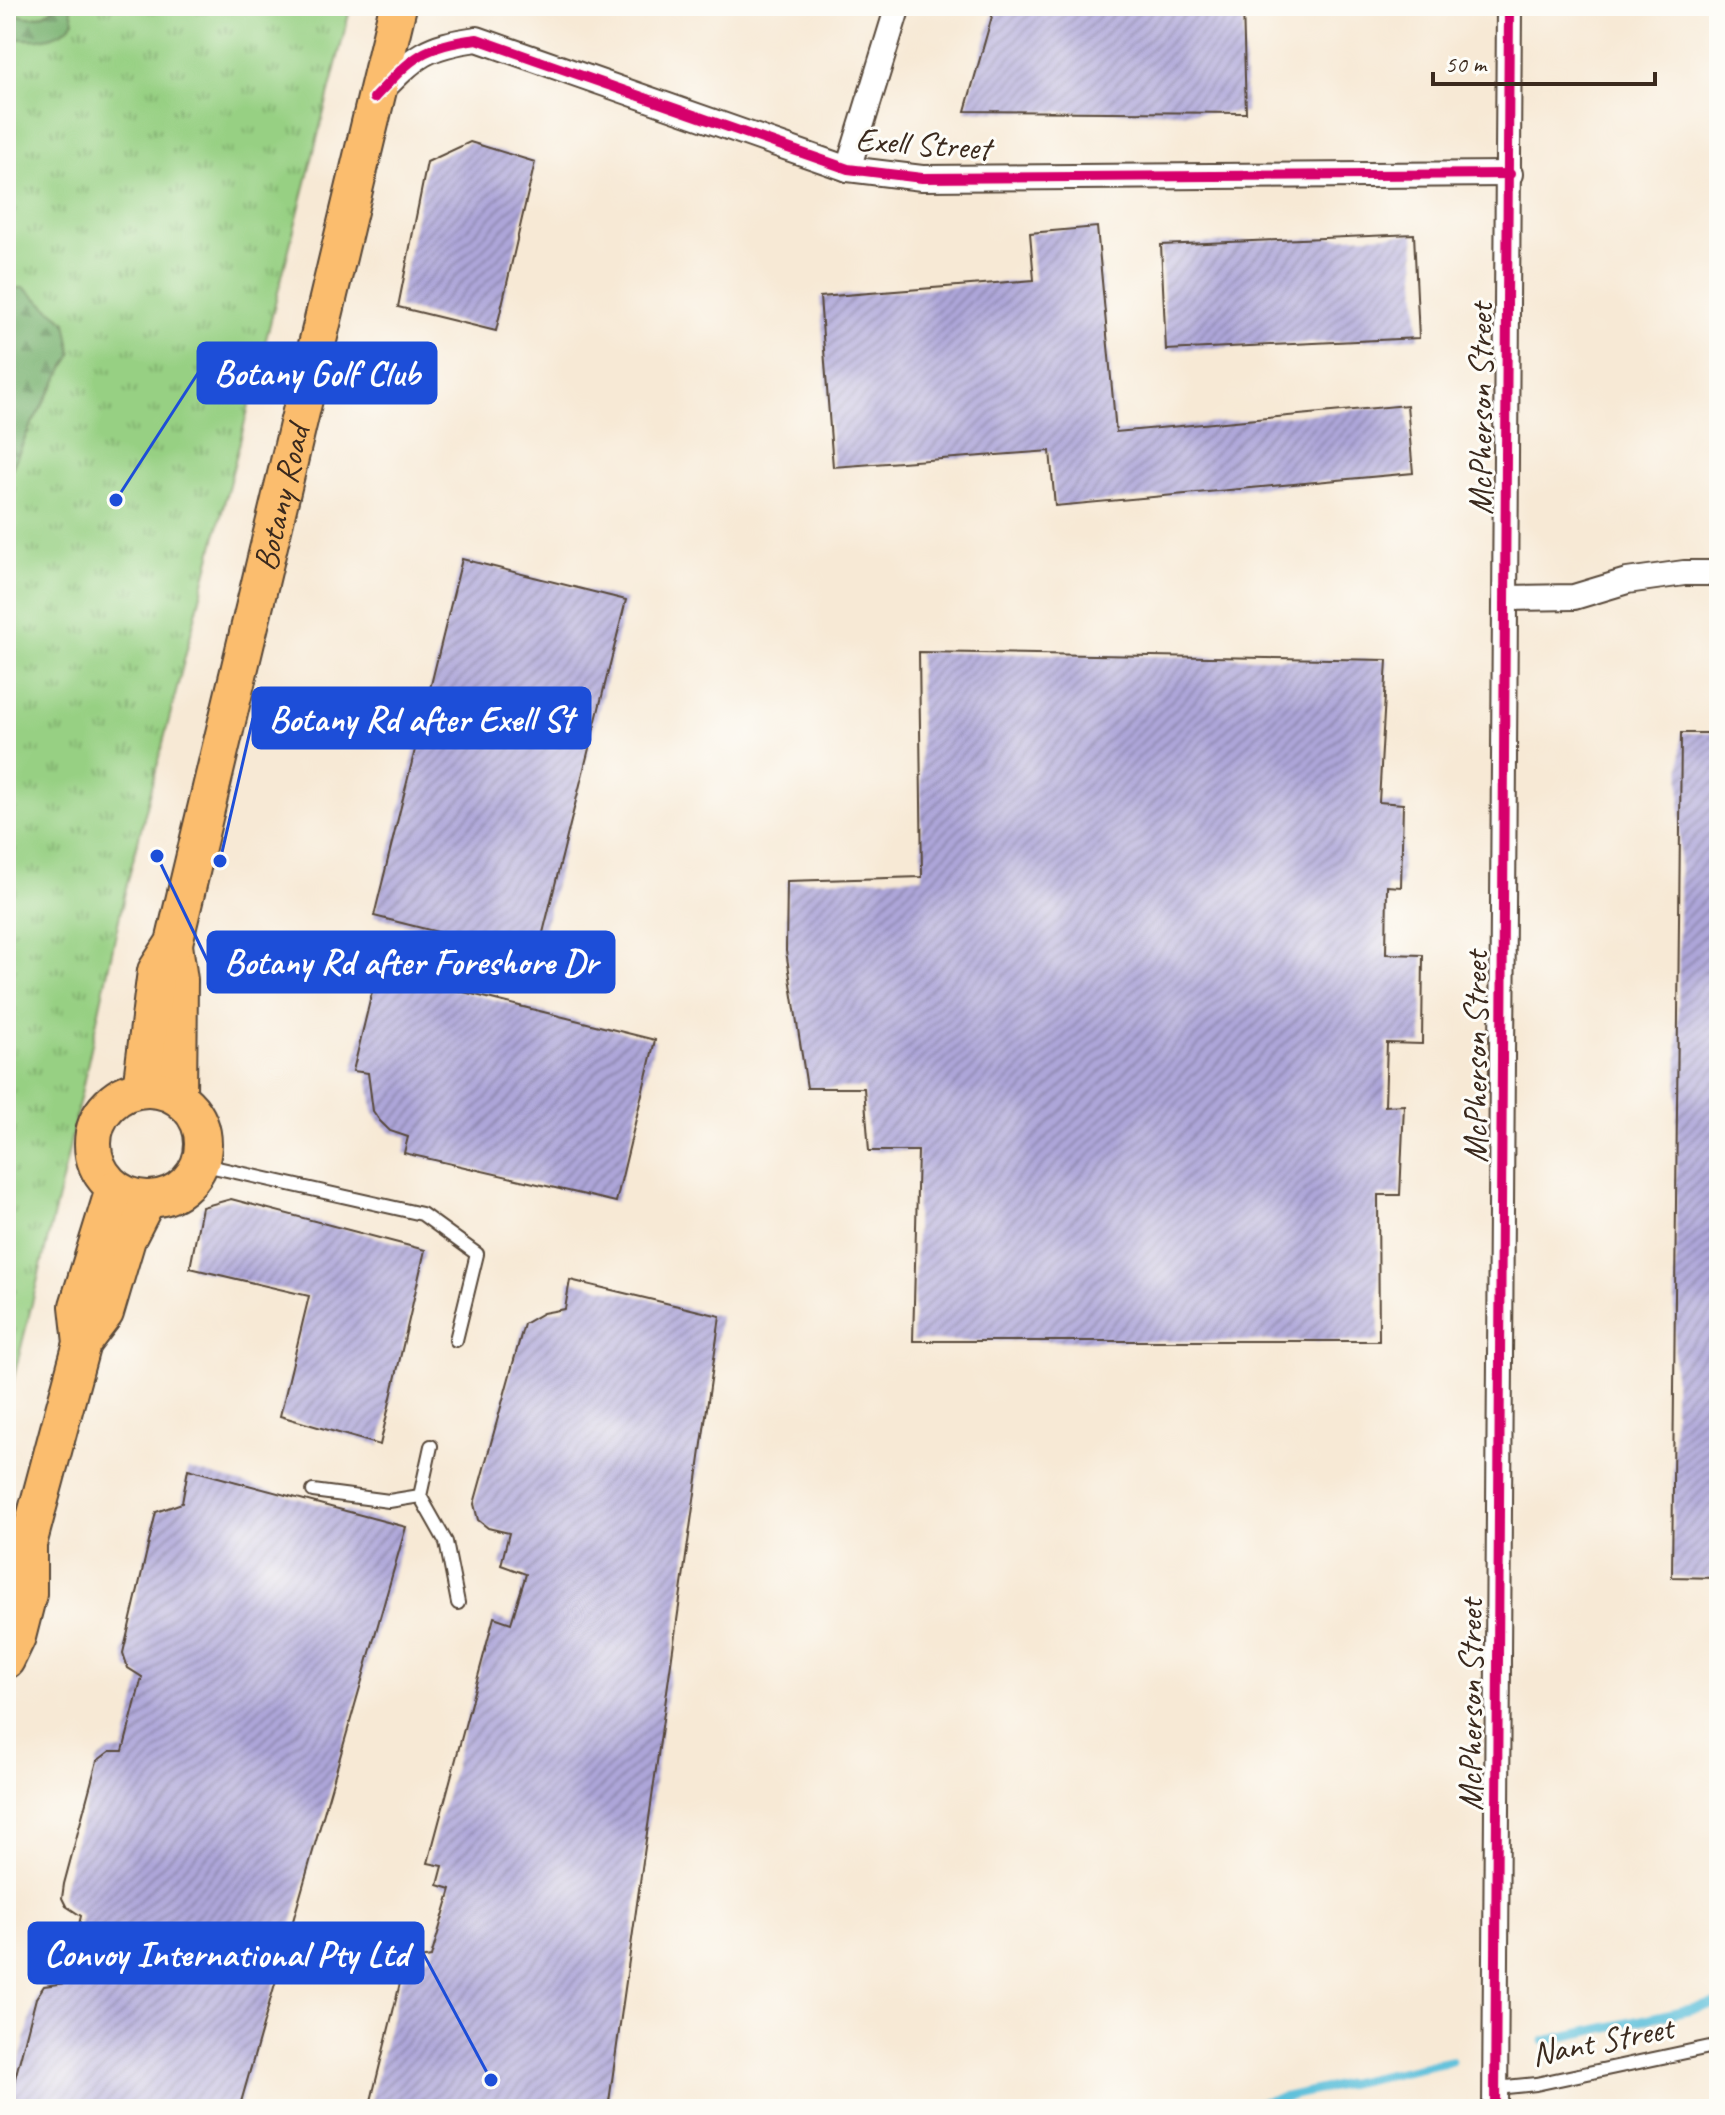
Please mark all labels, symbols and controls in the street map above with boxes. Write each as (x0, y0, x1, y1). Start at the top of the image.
scale bar (1433, 36, 1655, 86)
text: 50 m (1445, 49, 1488, 79)
street label: Exell Street (854, 117, 996, 170)
street label: McPherson Street (1459, 299, 1502, 515)
callout: Botany Golf Club (198, 343, 436, 403)
text: Botany Golf Club (214, 350, 423, 396)
street label: Botany Road (243, 416, 320, 575)
callout: Botany Rd after Exell St (253, 688, 590, 748)
text: Botany Rd after Exell St (269, 696, 578, 742)
callout: Botany Rd after Foreshore Dr (208, 932, 614, 992)
text: Botany Rd after Foreshore Dr (224, 939, 602, 985)
street label: McPherson Street (1454, 947, 1497, 1163)
street label: McPherson Street (1449, 1595, 1492, 1811)
callout: Convoy International Pty Ltd (29, 1923, 423, 1983)
text: Convoy International Pty Ltd (44, 1931, 415, 1977)
street label: Nant Street (1528, 2005, 1680, 2075)

